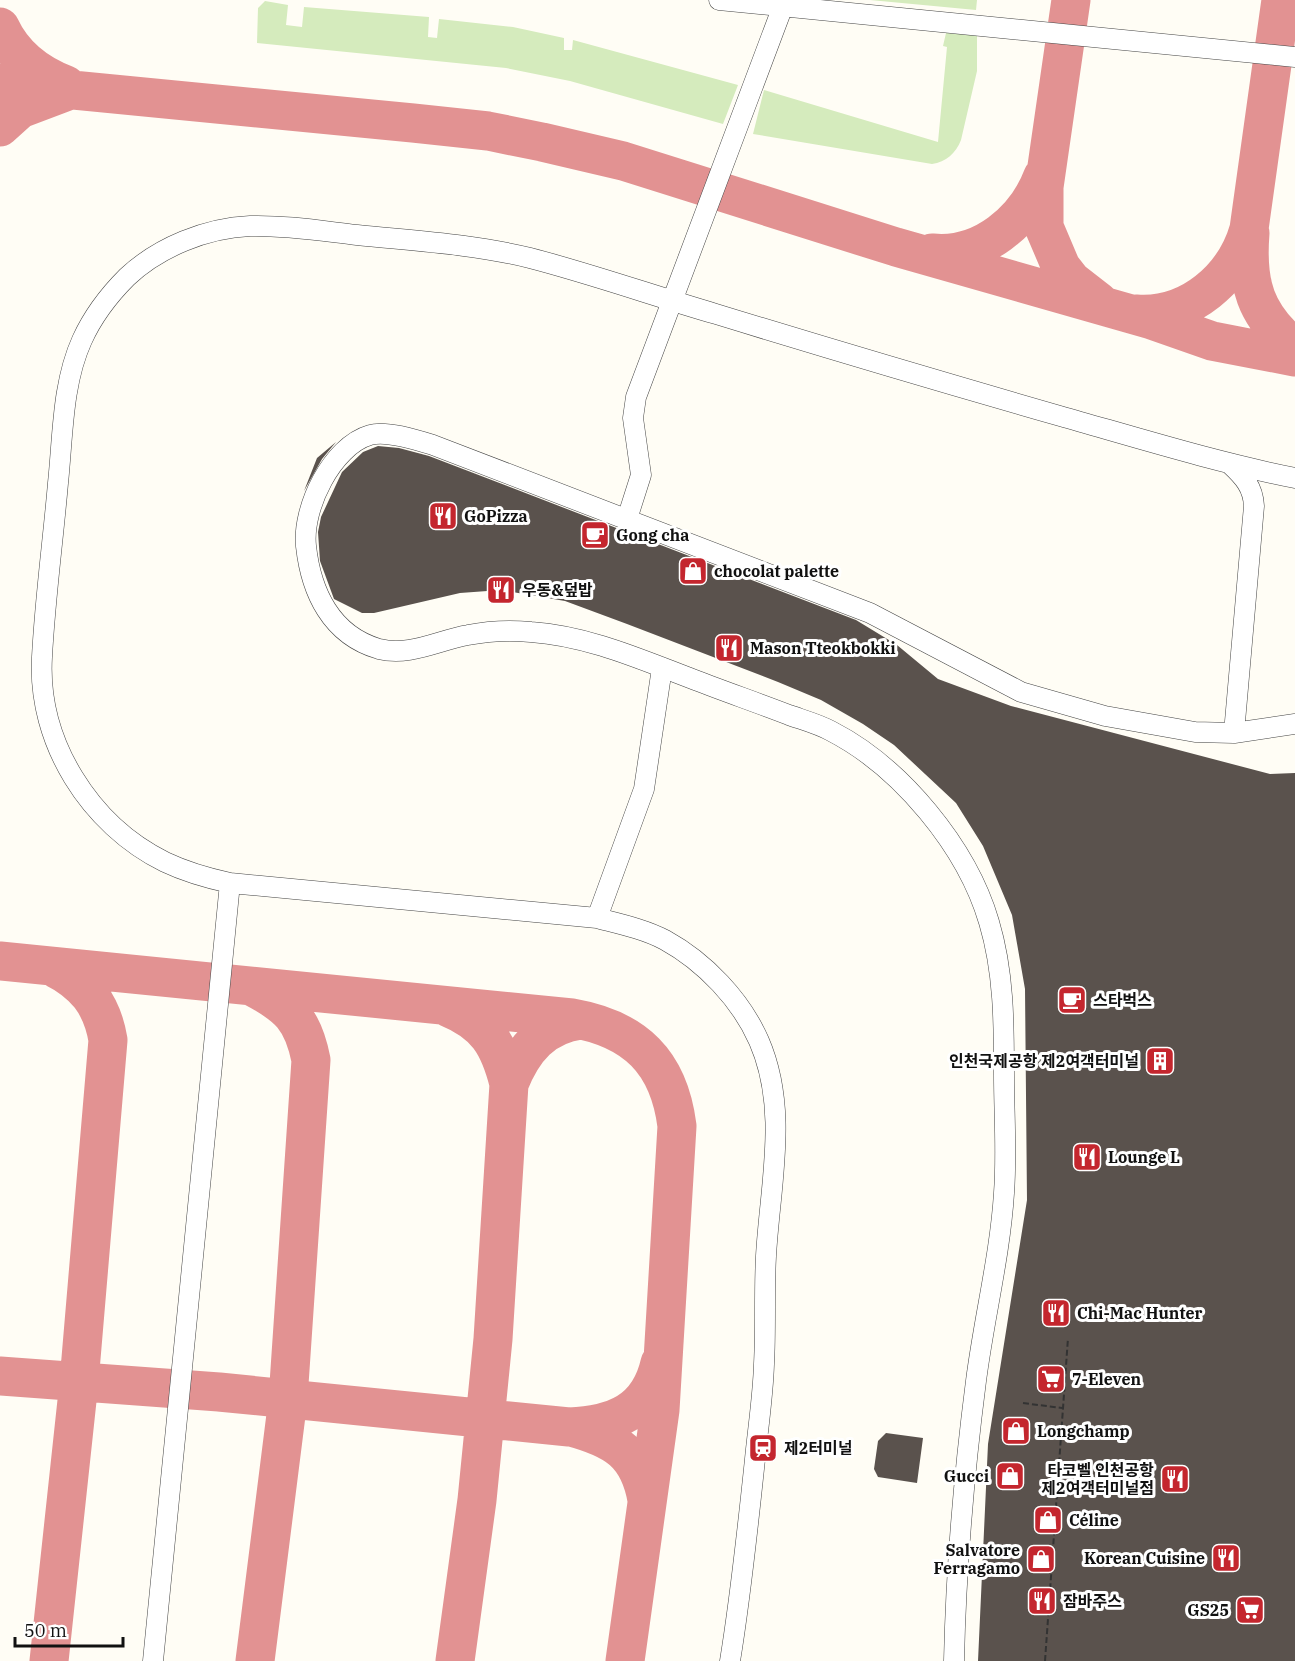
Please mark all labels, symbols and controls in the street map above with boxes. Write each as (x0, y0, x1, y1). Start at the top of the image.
restaurant icon: GoPizza (427, 500, 459, 532)
place label: GoPizza (464, 506, 528, 526)
cafe icon: Gong cha (579, 519, 611, 551)
place label: Gong cha (616, 525, 689, 545)
shop icon: chocolat palette (677, 555, 709, 587)
place label: chocolat palette (714, 561, 839, 581)
restaurant icon: 우동&덮밥 (485, 574, 517, 606)
place label: 우동&덮밥 (522, 580, 593, 600)
restaurant icon: Mason Tteokbokki (713, 632, 745, 664)
place label: Mason Tteokbokki (750, 638, 896, 658)
cafe icon: 스타벅스 (1056, 984, 1088, 1016)
place label: 스타벅스 (1093, 990, 1152, 1010)
building icon: 인천국제공항 제2여객터미널 (1144, 1045, 1176, 1077)
place label: 인천국제공항 제2여객터미널 (949, 1051, 1139, 1071)
restaurant icon: Lounge L (1071, 1141, 1103, 1173)
place label: Lounge L (1108, 1147, 1180, 1167)
restaurant icon: Chi-Mac Hunter (1040, 1297, 1072, 1329)
place label: Chi-Mac Hunter (1077, 1303, 1202, 1323)
supermarket icon: 7-Eleven (1035, 1363, 1067, 1395)
place label: 7-Eleven (1072, 1369, 1141, 1389)
shop icon: Longchamp (1000, 1415, 1032, 1447)
place label: Longchamp (1037, 1421, 1130, 1441)
station icon: 제2터미널 (747, 1432, 779, 1464)
place label: 제2터미널 (784, 1438, 852, 1458)
shop icon: Gucci (994, 1460, 1026, 1492)
place label: 타코벨 인천공항 제2여객터미널점 (1041, 1460, 1154, 1498)
restaurant icon: 타코벨 인천공항 제2여객터미널점 (1159, 1463, 1191, 1495)
place label: Gucci (944, 1466, 989, 1486)
shop icon: Céline (1032, 1504, 1064, 1536)
place label: Céline (1069, 1510, 1119, 1530)
place label: Salvatore Ferragamo (934, 1540, 1020, 1578)
restaurant icon: Korean Cuisine (1210, 1542, 1242, 1574)
shop icon: Salvatore Ferragamo (1025, 1543, 1057, 1575)
place label: Korean Cuisine (1084, 1548, 1205, 1568)
restaurant icon: 잠바주스 (1026, 1585, 1058, 1617)
place label: 잠바주스 (1063, 1591, 1122, 1611)
supermarket icon: GS25 (1234, 1594, 1266, 1626)
place label: GS25 (1187, 1600, 1229, 1620)
scale bar (15, 1610, 123, 1648)
text: 50 m (24, 1619, 67, 1642)

